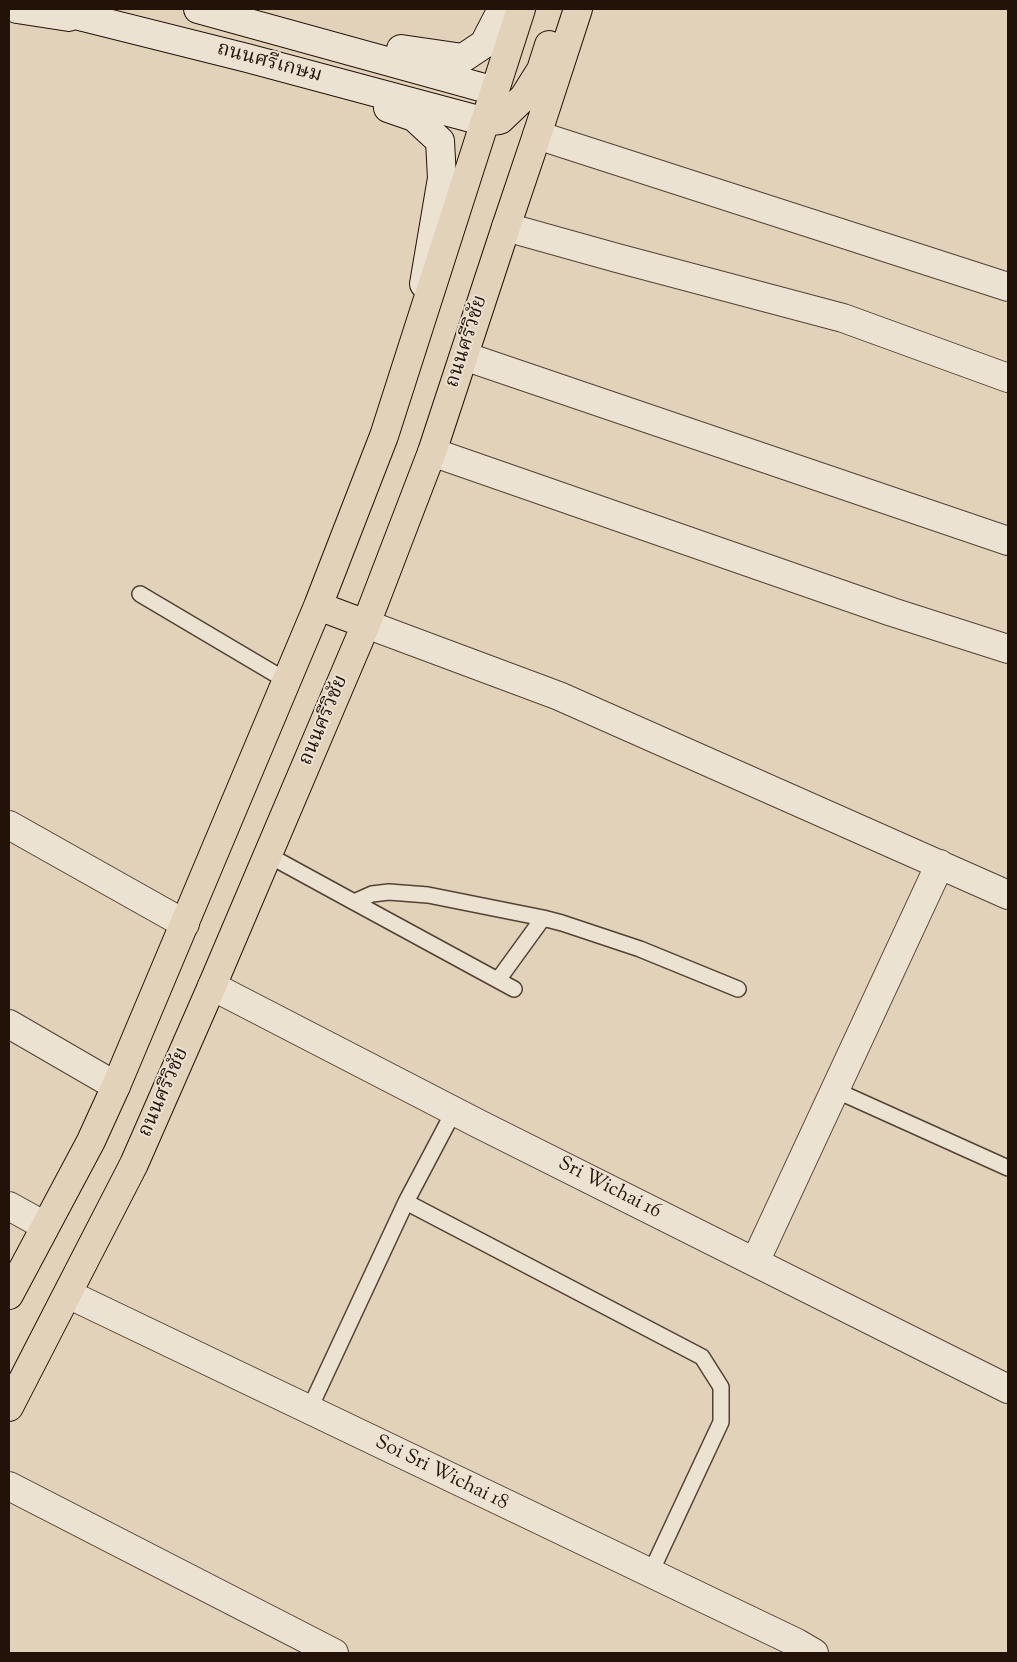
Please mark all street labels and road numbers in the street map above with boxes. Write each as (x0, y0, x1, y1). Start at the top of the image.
street label: ถนนศรีเกษม (214, 38, 324, 90)
street label: ถนนศรีวิชัย (442, 293, 494, 391)
street label: ถนนศรีวิชัย (295, 672, 355, 770)
street label: ถนนศรีวิชัย (135, 1045, 195, 1141)
street label: Sri Wichai 16 (553, 1153, 665, 1225)
street label: Soi Sri Wichai 18 (370, 1431, 512, 1517)

